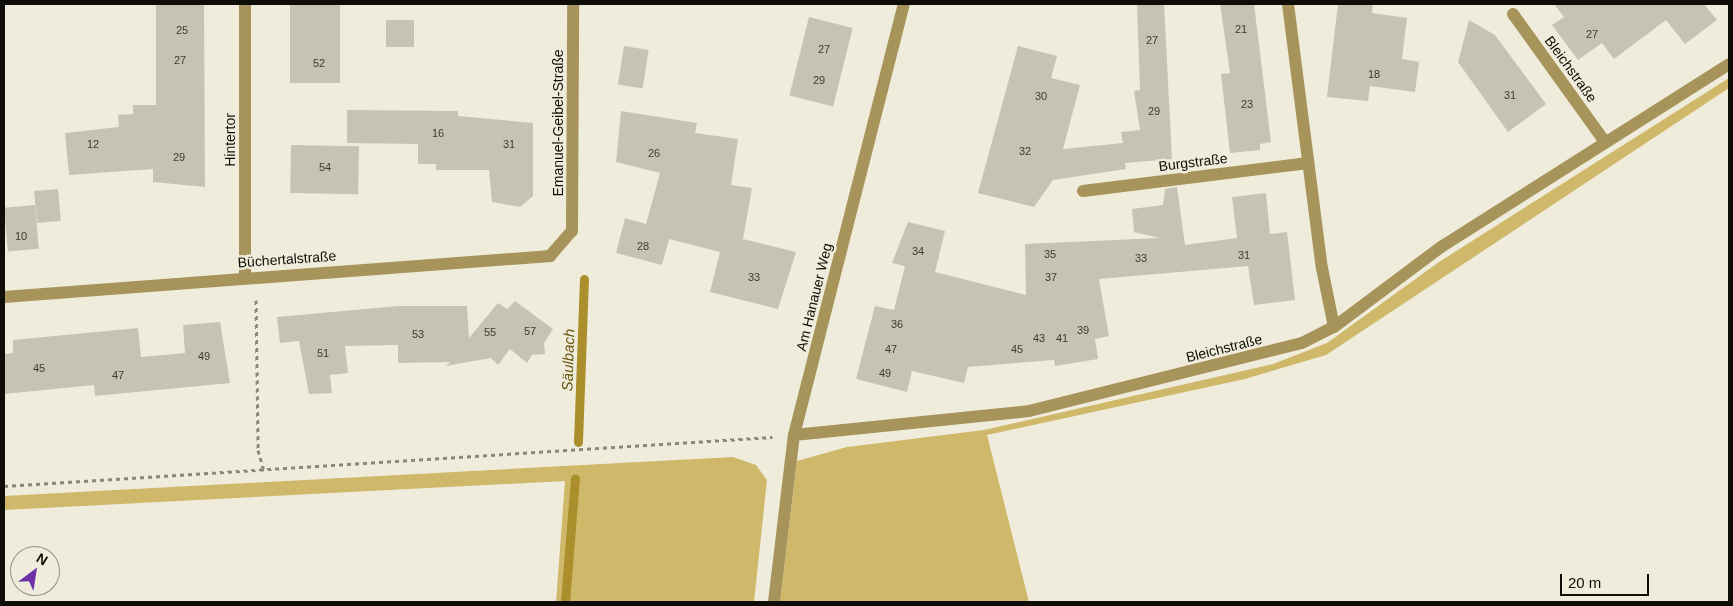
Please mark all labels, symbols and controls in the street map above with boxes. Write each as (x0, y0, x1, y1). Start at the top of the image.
house number: 21 (1235, 22, 1247, 36)
house number: 25 (176, 23, 188, 37)
house number: 27 (1586, 27, 1598, 41)
house number: 27 (1146, 33, 1158, 47)
street label: Bleichstraße (1541, 33, 1601, 105)
house number: 27 (818, 42, 830, 56)
street label: Emanuel-Geibel-Straße (550, 49, 566, 197)
house number: 27 (174, 53, 186, 67)
house number: 52 (313, 56, 325, 70)
house number: 18 (1368, 67, 1380, 81)
house number: 29 (813, 73, 825, 87)
house number: 31 (1504, 88, 1516, 102)
house number: 30 (1035, 89, 1047, 103)
house number: 23 (1241, 97, 1253, 111)
house number: 29 (1148, 104, 1160, 118)
street label: Hintertor (222, 113, 238, 167)
house number: 16 (432, 126, 444, 140)
house number: 12 (87, 137, 99, 151)
house number: 31 (503, 137, 515, 151)
house number: 32 (1019, 144, 1031, 158)
house number: 26 (648, 146, 660, 160)
street label: Burgstraße (1158, 149, 1228, 175)
house number: 29 (173, 150, 185, 164)
house number: 54 (319, 160, 331, 174)
house number: 10 (15, 229, 27, 243)
house number: 28 (637, 239, 649, 253)
street label: Am Hanauer Weg (792, 241, 836, 353)
house number: 34 (912, 244, 924, 258)
street label: Büchertalstraße (237, 247, 337, 271)
house number: 35 (1044, 247, 1056, 261)
house number: 31 (1238, 248, 1250, 262)
house number: 33 (1135, 251, 1147, 265)
house number: 33 (748, 270, 760, 284)
house number: 37 (1045, 270, 1057, 284)
house number: 36 (891, 317, 903, 331)
house number: 39 (1077, 323, 1089, 337)
house number: 57 (524, 324, 536, 338)
house number: 55 (484, 325, 496, 339)
house number: 53 (412, 327, 424, 341)
water label: Säulbach (558, 328, 578, 392)
street label: Bleichstraße (1184, 330, 1264, 366)
house number: 43 (1033, 331, 1045, 345)
house number: 41 (1056, 331, 1068, 345)
house number: 47 (885, 342, 897, 356)
house number: 45 (1011, 342, 1023, 356)
house number: 51 (317, 346, 329, 360)
house number: 49 (198, 349, 210, 363)
house number: 45 (33, 361, 45, 375)
house number: 49 (879, 366, 891, 380)
house number: 47 (112, 368, 124, 382)
north arrow (10, 546, 60, 596)
text: N (34, 550, 51, 568)
scale bar (1563, 564, 1652, 596)
text: 20 m (1568, 574, 1601, 591)

